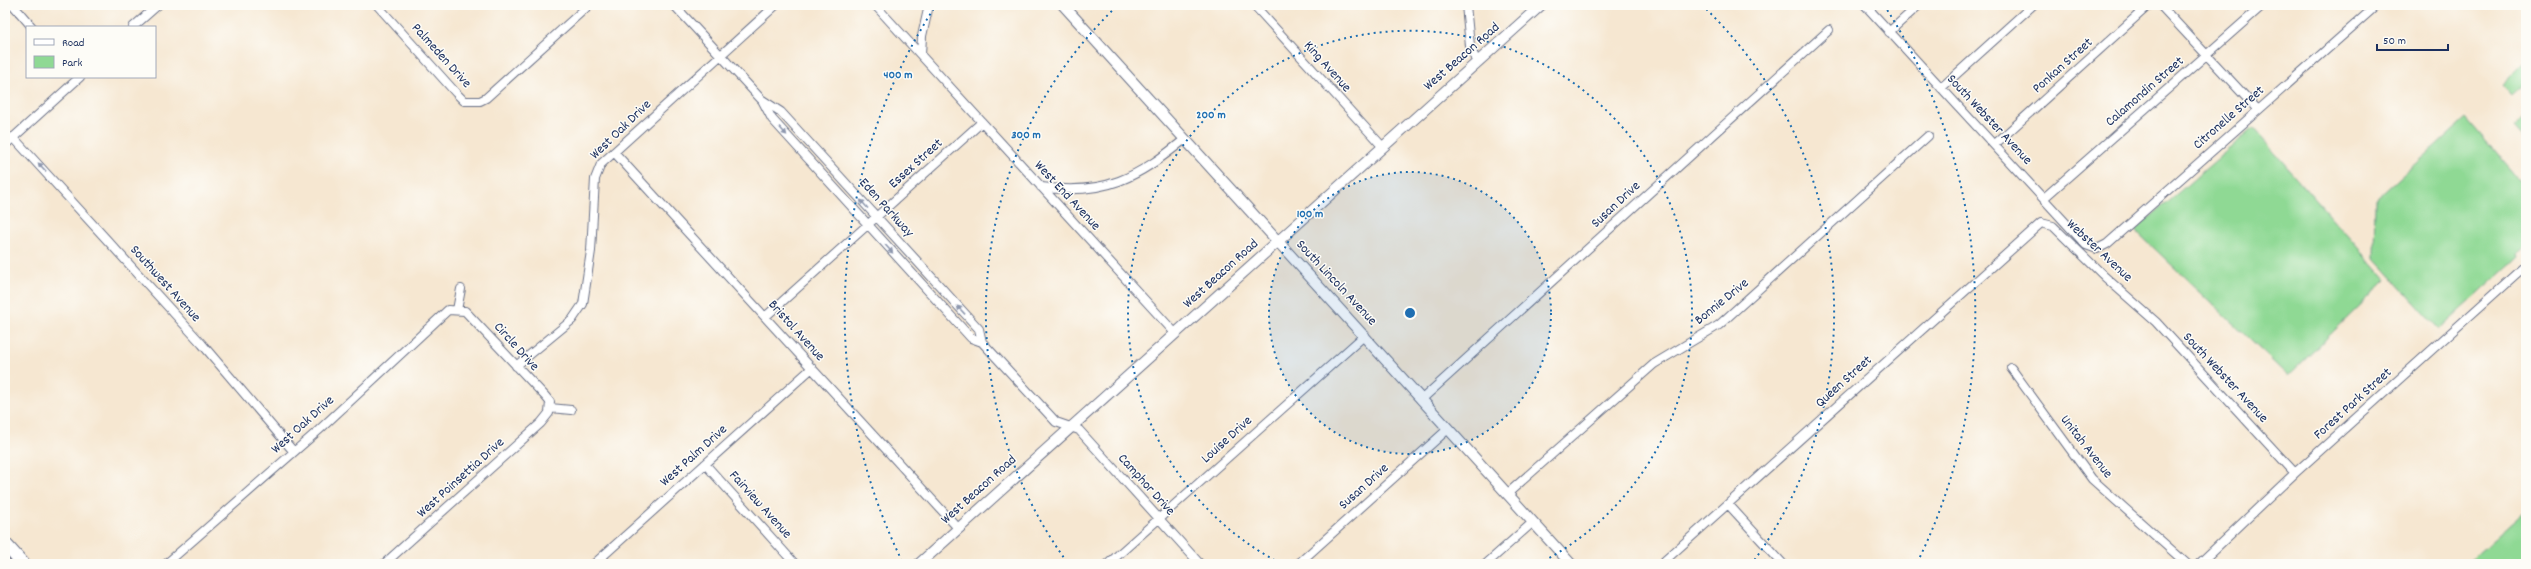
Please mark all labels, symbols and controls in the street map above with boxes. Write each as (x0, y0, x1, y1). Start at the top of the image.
street label: West Beacon Road (1419, 18, 1505, 96)
street label: Palmeden Drive (406, 19, 476, 93)
legend (26, 26, 156, 78)
scale bar (2377, 26, 2448, 52)
street label: Ponkan Street (2028, 33, 2098, 99)
text: 50 m (2383, 33, 2406, 50)
text: Road (62, 35, 84, 52)
street label: King Avenue (1298, 37, 1356, 97)
street label: Calamondin Street (2101, 52, 2189, 132)
text: Park (62, 55, 83, 72)
text: 400 m (883, 67, 913, 84)
street label: South Webster Avenue (1942, 70, 2036, 170)
street label: Citronelle Street (2189, 81, 2269, 155)
street label: West Oak Drive (586, 95, 656, 165)
text: 200 m (1196, 107, 1226, 124)
one-way arrow (779, 126, 788, 136)
text: 300 m (1011, 127, 1041, 144)
street label: Essex Street (885, 134, 947, 194)
street label: West End Avenue (1029, 156, 1105, 236)
one-way arrow (37, 162, 46, 172)
street label: Eden Parkway (854, 174, 918, 242)
street label: Susan Drive (1587, 177, 1645, 233)
one-way arrow (860, 199, 869, 208)
text: 100 m (1297, 206, 1323, 223)
street label: Webster Avenue (2061, 215, 2137, 287)
street label: West Beacon Road (1179, 235, 1263, 313)
street label: South Lincoln Avenue (1291, 236, 1381, 330)
street label: Southwest Avenue (125, 241, 205, 327)
one-way arrow (884, 244, 893, 253)
street label: Bonnie Drive (1691, 274, 1753, 330)
street label: Bristol Avenue (763, 296, 829, 366)
one-way arrow (957, 305, 966, 315)
centre of rings (1403, 306, 1417, 320)
street label: Circle Drive (488, 318, 544, 376)
street label: South Webster Avenue (2178, 328, 2272, 428)
street label: Queen Street (1811, 351, 1877, 413)
street label: Forest Park Street (2309, 363, 2397, 445)
street label: West Oak Drive (267, 391, 339, 459)
street label: Unitah Avenue (2055, 411, 2117, 483)
street label: Louise Drive (1197, 412, 1257, 468)
street label: West Palm Drive (656, 420, 732, 492)
street label: West Poinsettia Drive (413, 433, 509, 523)
street label: Camphor Drive (1113, 449, 1179, 521)
street label: West Beacon Road (937, 451, 1021, 529)
street label: Susan Drive (1335, 459, 1393, 515)
street label: Fairview Avenue (724, 466, 796, 544)

